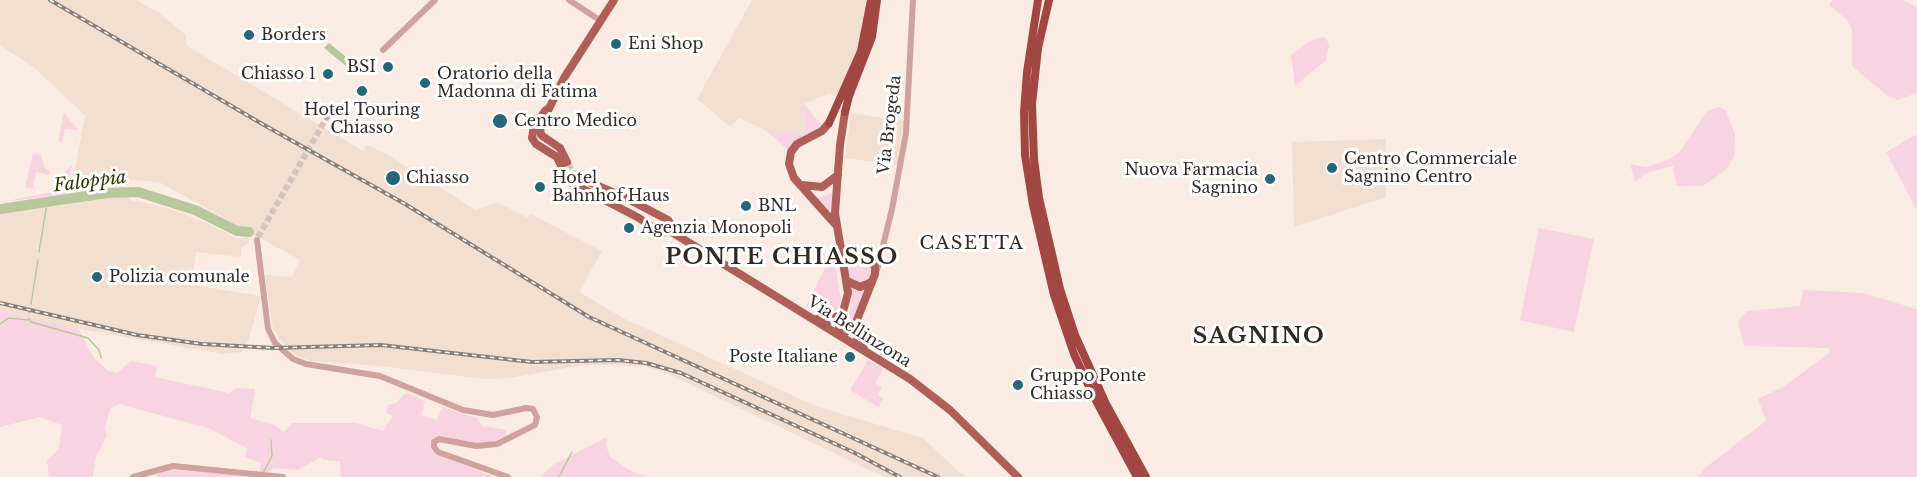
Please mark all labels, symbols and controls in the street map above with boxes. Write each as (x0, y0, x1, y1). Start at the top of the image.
place label: Borders (261, 25, 326, 45)
marker: Borders (242, 28, 256, 42)
place label: Eni Shop (628, 34, 703, 54)
marker: Eni Shop (609, 37, 623, 51)
place label: BSI (347, 57, 376, 77)
marker: BSI (381, 60, 395, 74)
place label: Chiasso 1 (241, 64, 316, 84)
place label: Oratorio della Madonna di Fatima (437, 64, 597, 102)
marker: Chiasso 1 (321, 67, 335, 81)
street label: Via Brogeda (874, 74, 906, 176)
marker: Oratorio della Madonna di Fatima (418, 76, 432, 90)
marker: Hotel Touring Chiasso (355, 84, 369, 98)
place label: Hotel Touring Chiasso (304, 100, 420, 138)
place label: Centro Medico (514, 111, 637, 131)
marker: Centro Medico (491, 112, 509, 130)
place label: Centro Commerciale Sagnino Centro (1344, 149, 1517, 187)
place label: Nuova Farmacia Sagnino (1124, 160, 1258, 198)
marker: Centro Commerciale Sagnino Centro (1325, 161, 1339, 175)
water label: Faloppia (52, 167, 128, 197)
place label: Chiasso (406, 168, 469, 188)
place label: Hotel Bahnhof Haus (552, 168, 669, 206)
marker: Chiasso (384, 169, 402, 187)
marker: Nuova Farmacia Sagnino (1263, 172, 1277, 186)
marker: Hotel Bahnhof Haus (533, 180, 547, 194)
place label: BNL (758, 196, 796, 216)
marker: BNL (739, 199, 753, 213)
place label: Agenzia Monopoli (641, 218, 792, 238)
marker: Agenzia Monopoli (622, 221, 636, 235)
district label: CASETTA (920, 233, 1024, 255)
district label: PONTE CHIASSO (665, 245, 899, 271)
place label: Polizia comunale (109, 267, 250, 287)
marker: Polizia comunale (90, 270, 104, 284)
street label: Via Bellinzona (803, 292, 915, 372)
district label: SAGNINO (1193, 324, 1325, 350)
place label: Poste Italiane (729, 347, 838, 367)
marker: Poste Italiane (843, 350, 857, 364)
place label: Gruppo Ponte Chiasso (1030, 366, 1146, 404)
marker: Gruppo Ponte Chiasso (1011, 378, 1025, 392)

